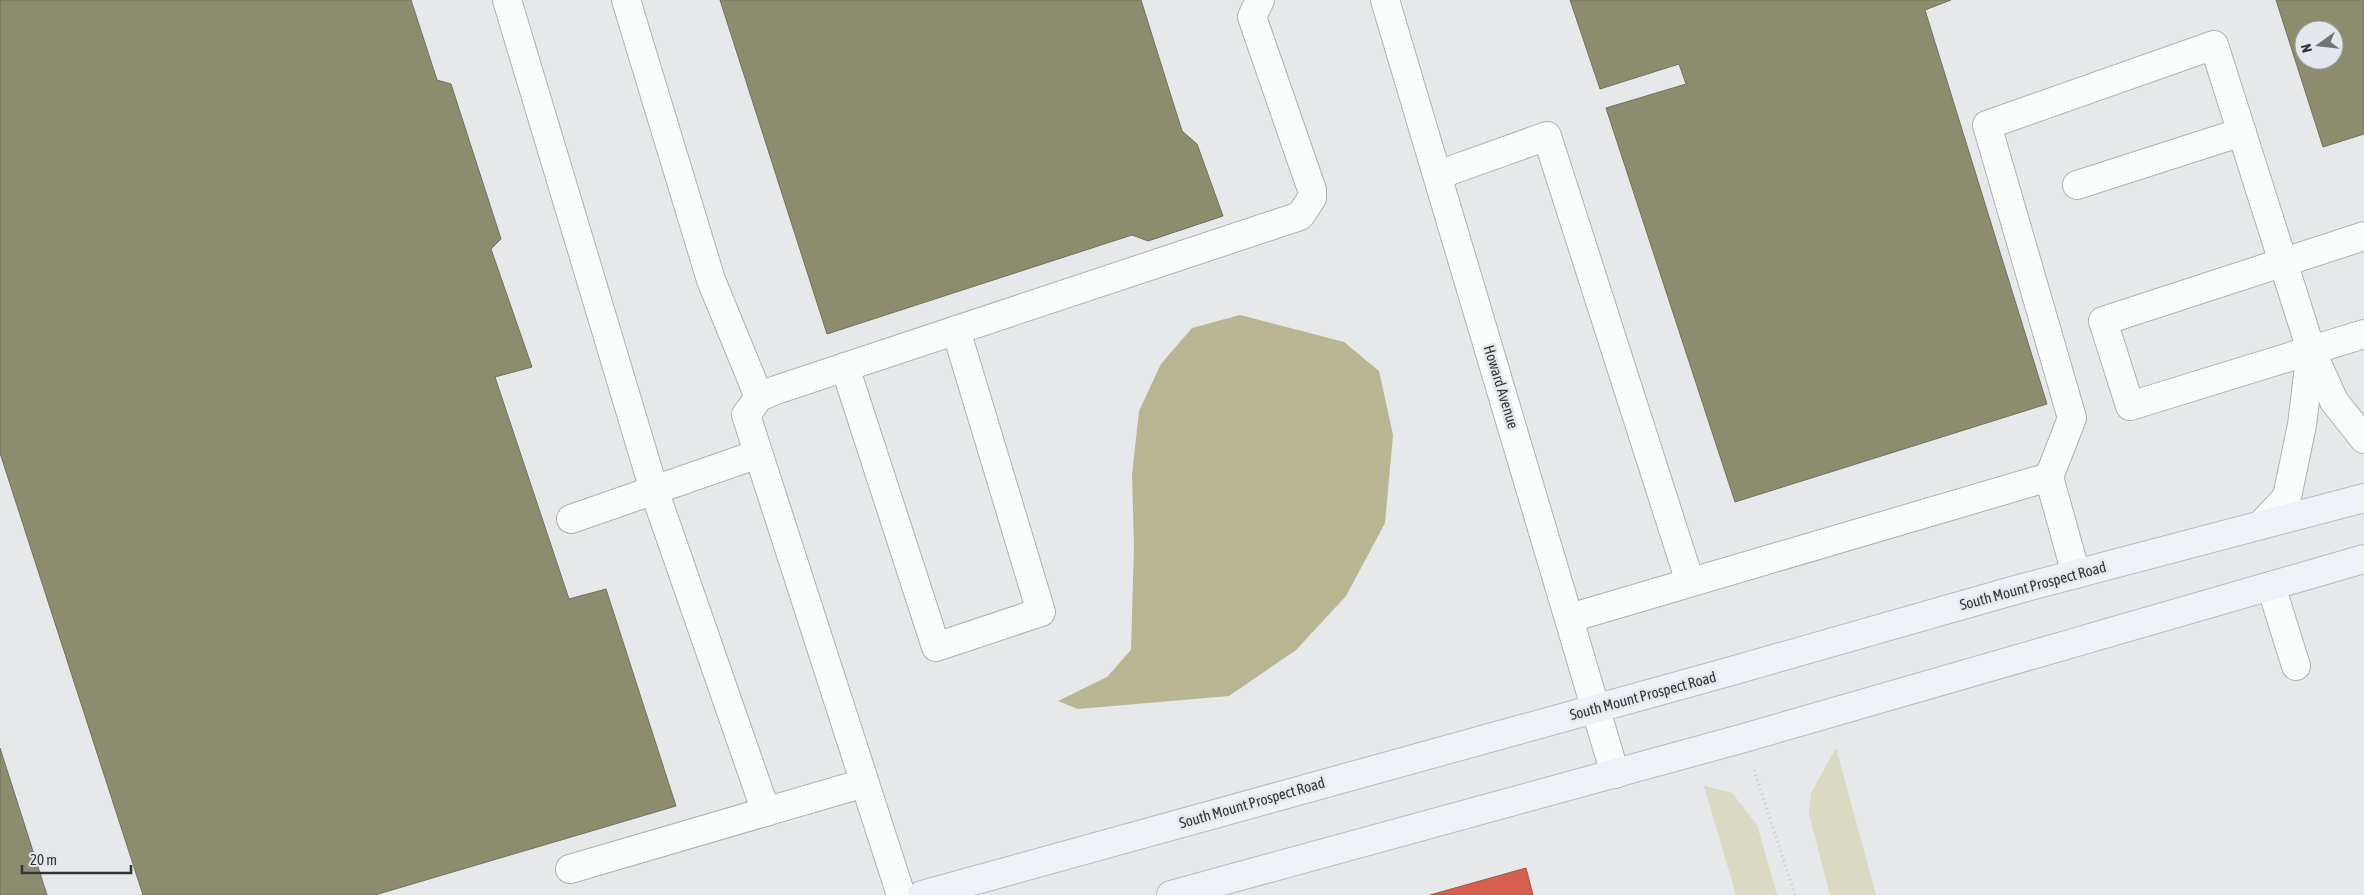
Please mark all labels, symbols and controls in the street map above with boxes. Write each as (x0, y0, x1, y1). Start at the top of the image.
north arrow (2294, 20, 2344, 70)
text: N (2298, 42, 2315, 54)
street label: Howard Avenue (1481, 343, 1522, 431)
street label: South Mount Prospect Road (1958, 558, 2108, 613)
street label: South Mount Prospect Road (1568, 668, 1718, 723)
street label: South Mount Prospect Road (1177, 774, 1327, 831)
scale bar (22, 842, 131, 874)
text: 20 m (30, 851, 57, 868)

